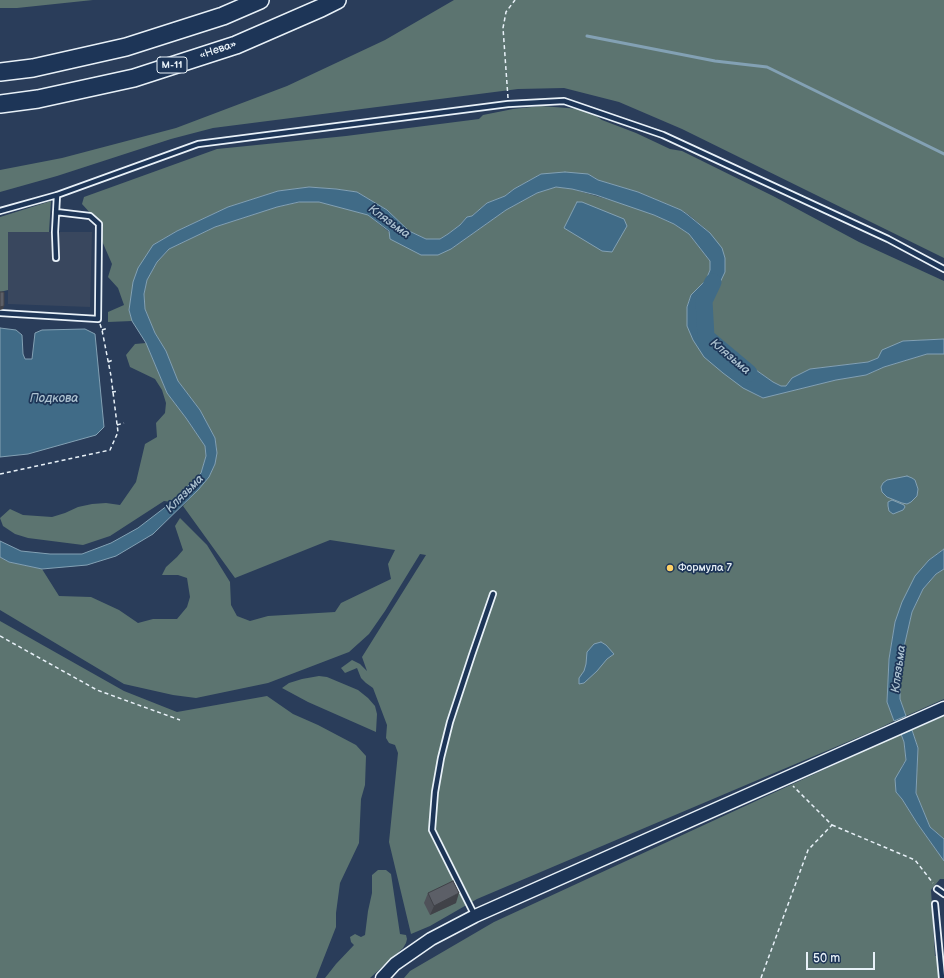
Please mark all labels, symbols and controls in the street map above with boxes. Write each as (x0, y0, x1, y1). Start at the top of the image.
street label: «Нева» (198, 37, 238, 63)
road number: М-11 (157, 57, 187, 73)
water label: Клязьма (365, 202, 413, 242)
water label: Клязьма (707, 336, 753, 378)
water label: Подкова (30, 392, 78, 406)
water label: Клязьма (163, 472, 207, 516)
place label: Формула 7 (678, 561, 732, 575)
marker: Формула 7 (665, 563, 675, 573)
water label: Клязьма (889, 644, 909, 694)
scale bar (808, 944, 877, 970)
text: 50 m (813, 951, 840, 966)

